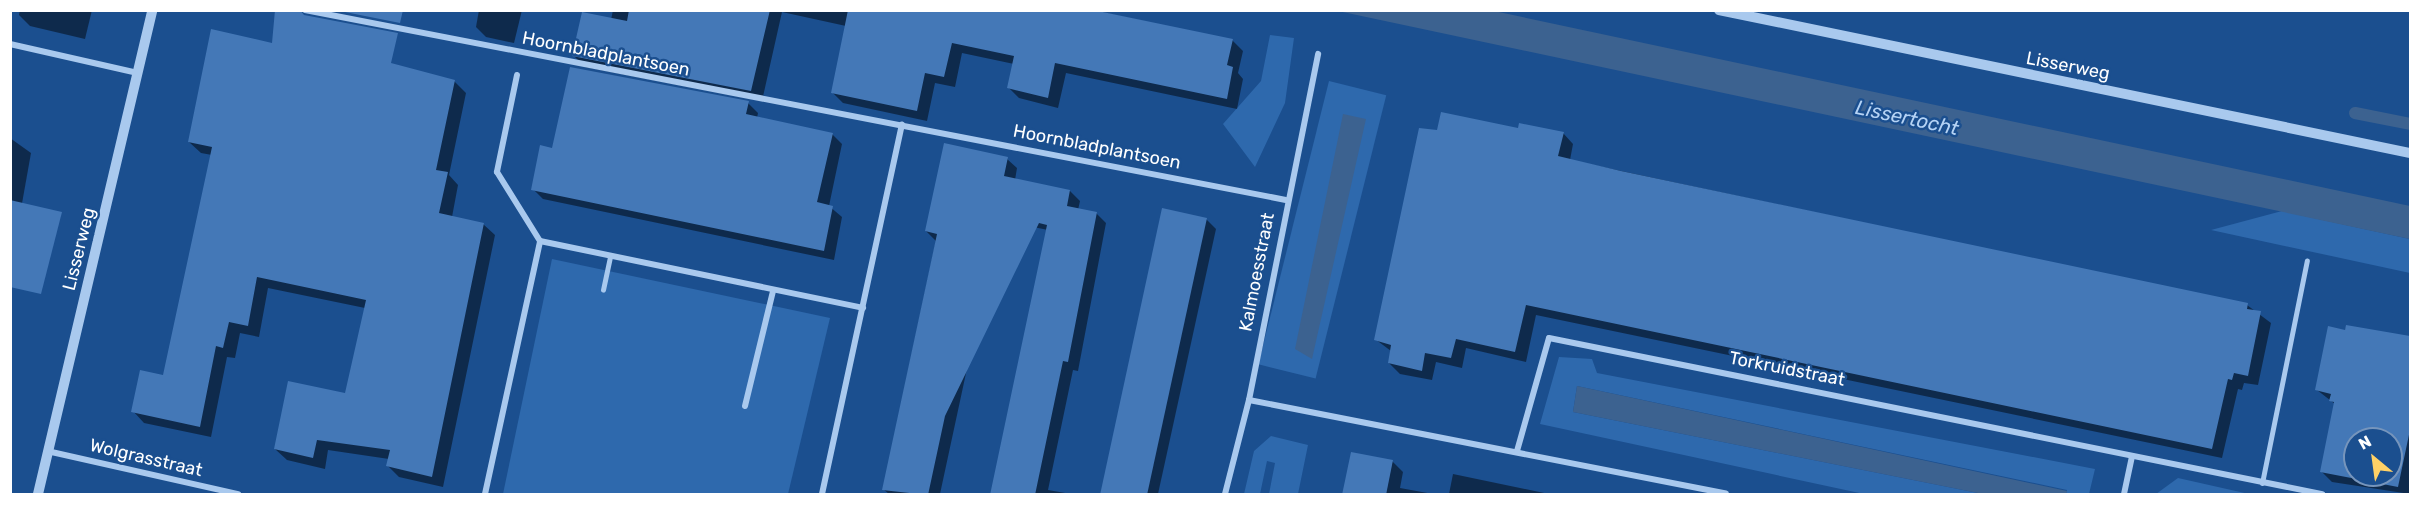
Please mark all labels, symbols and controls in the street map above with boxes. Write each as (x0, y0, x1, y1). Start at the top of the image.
street label: Hoornbladplantsoen (520, 27, 692, 81)
street label: Lisserweg (2024, 47, 2112, 85)
water label: Lissertocht (1853, 95, 1961, 141)
street label: Hoornbladplantsoen (1011, 120, 1183, 174)
street label: Lisserweg (58, 205, 100, 293)
street label: Kalmoesstraat (1235, 211, 1279, 333)
street label: Torkruidstraat (1727, 347, 1847, 391)
north arrow (2343, 427, 2403, 487)
text: N (2355, 431, 2375, 454)
street label: Wolgrasstraat (88, 435, 204, 481)

